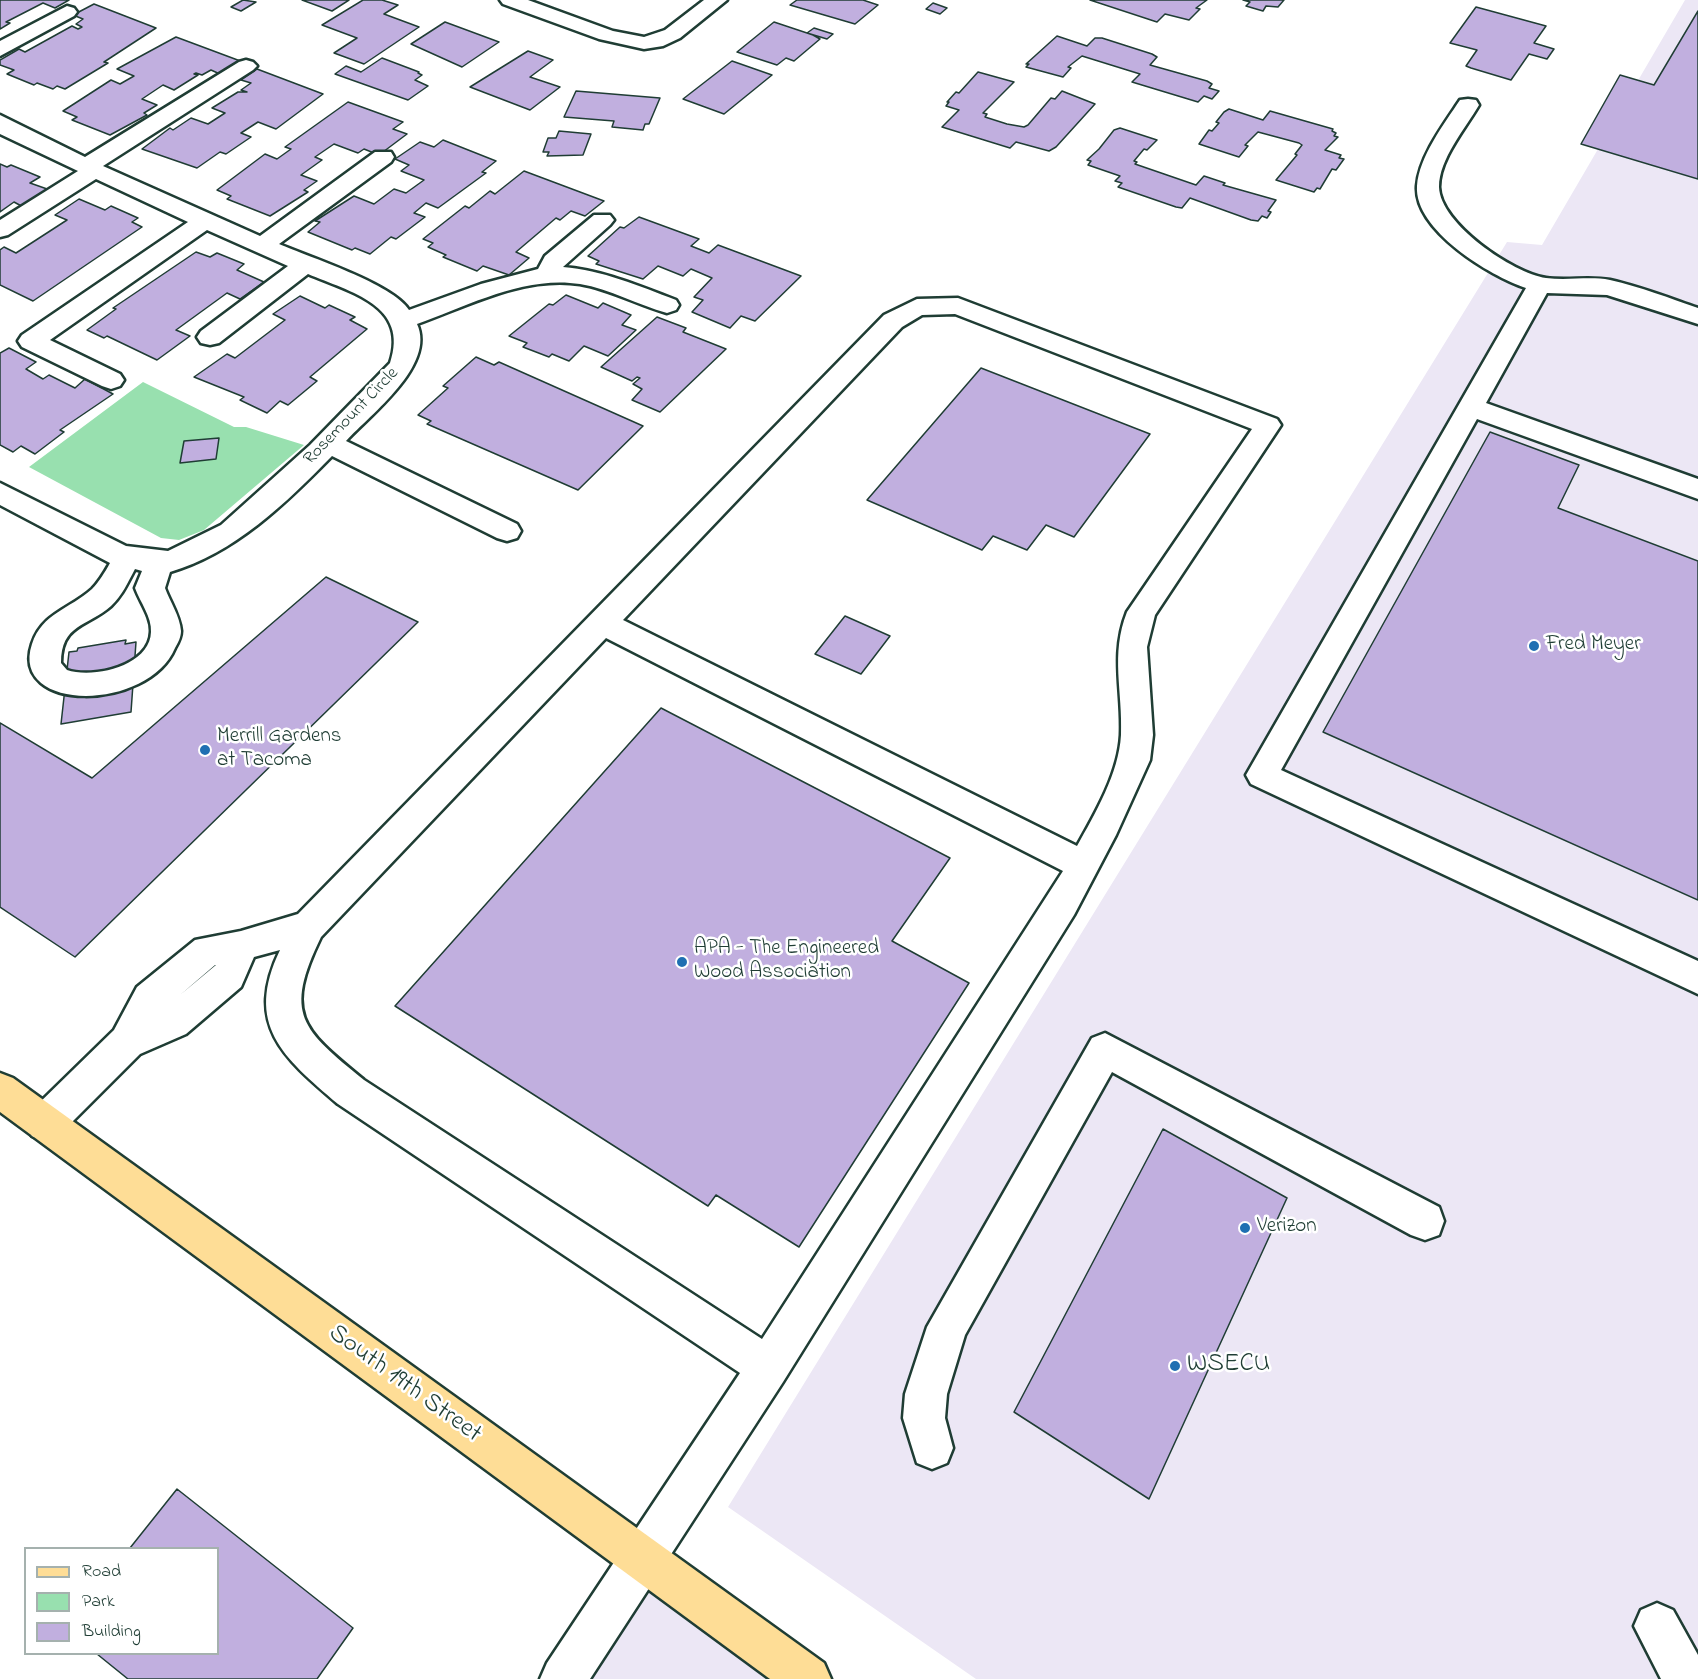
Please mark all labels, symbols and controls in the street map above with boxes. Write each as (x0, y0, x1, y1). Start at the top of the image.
street label: Rosemount Circle (300, 364, 404, 470)
place label: Fred Meyer (1546, 633, 1641, 659)
marker: Fred Meyer (1527, 639, 1541, 653)
place label: Merrill Gardens at Tacoma (217, 725, 342, 775)
marker: Merrill Gardens at Tacoma (198, 743, 212, 757)
place label: APA - The Engineered Wood Association (694, 937, 879, 987)
marker: APA - The Engineered Wood Association (675, 955, 689, 969)
place label: Verizon (1257, 1215, 1317, 1241)
marker: Verizon (1238, 1221, 1252, 1235)
street label: South 19th Street (321, 1319, 487, 1451)
place label: WSECU (1187, 1350, 1270, 1382)
marker: WSECU (1168, 1359, 1182, 1373)
legend (24, 1547, 219, 1655)
text: Road (82, 1559, 121, 1585)
text: Park (82, 1589, 115, 1615)
text: Building (82, 1619, 141, 1645)

